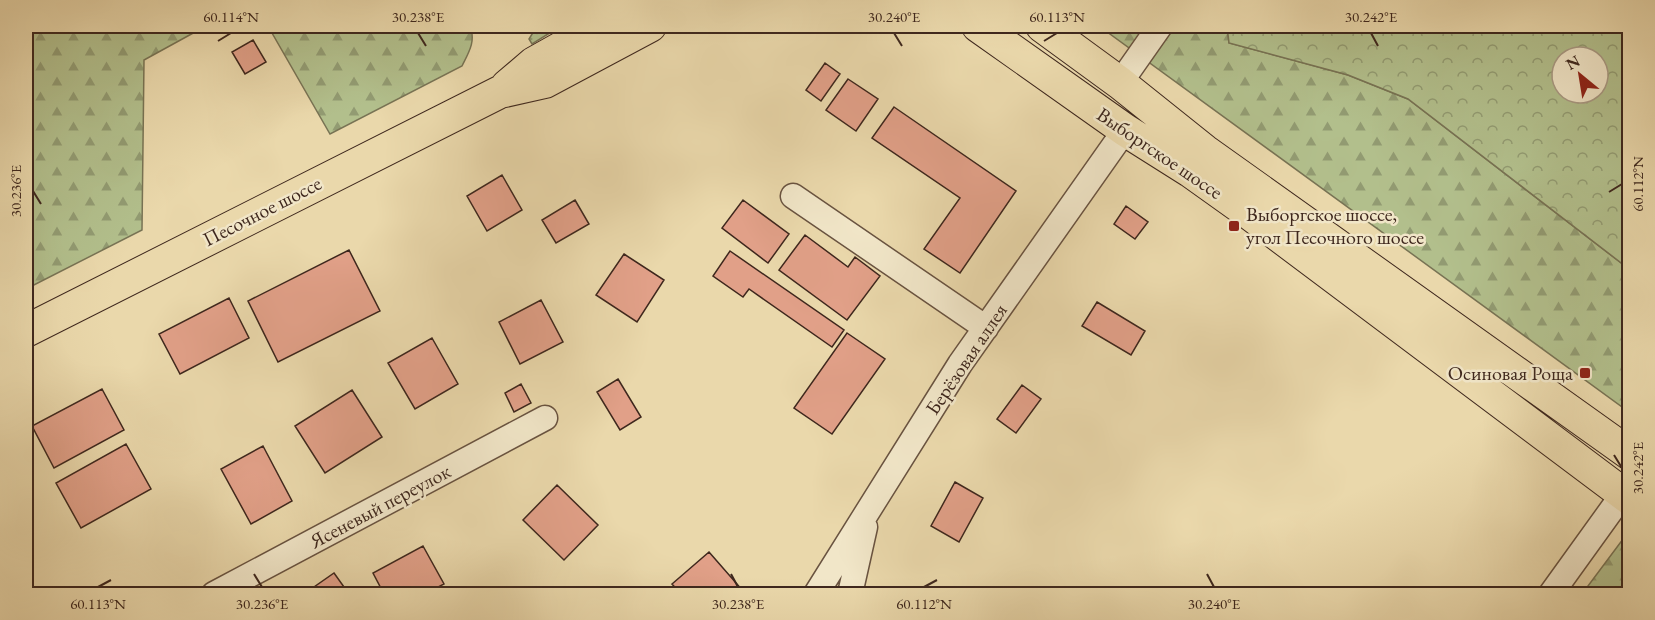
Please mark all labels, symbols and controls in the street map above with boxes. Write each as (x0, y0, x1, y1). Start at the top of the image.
text: 60.114°N (203, 7, 259, 26)
text: 30.238°E (392, 7, 445, 26)
text: 30.240°E (868, 7, 921, 26)
text: 60.113°N (1029, 7, 1085, 26)
text: 30.242°E (1345, 7, 1398, 26)
north arrow (1550, 45, 1610, 105)
text: N (1562, 50, 1584, 75)
street label: Выборгское шоссе (1092, 101, 1228, 205)
text: 60.112°N (1628, 156, 1647, 212)
text: 30.236°E (6, 164, 25, 217)
street label: Песочное шоссе (198, 170, 326, 252)
place label: Выборгское шоссе, угол Песочного шоссе (1246, 201, 1424, 250)
marker: Выборгское шоссе, угол Песочного шоссе (1227, 219, 1241, 233)
street label: Берёзовая аллея (919, 298, 1013, 420)
place label: Осиновая Роща (1448, 360, 1573, 386)
marker: Осиновая Роща (1578, 366, 1592, 380)
text: 30.242°E (1628, 441, 1647, 494)
street label: Ясеневый переулок (304, 458, 455, 555)
text: 60.113°N (70, 594, 126, 613)
text: 30.236°E (236, 594, 289, 613)
text: 30.238°E (712, 594, 765, 613)
text: 60.112°N (896, 594, 952, 613)
text: 30.240°E (1188, 594, 1241, 613)

